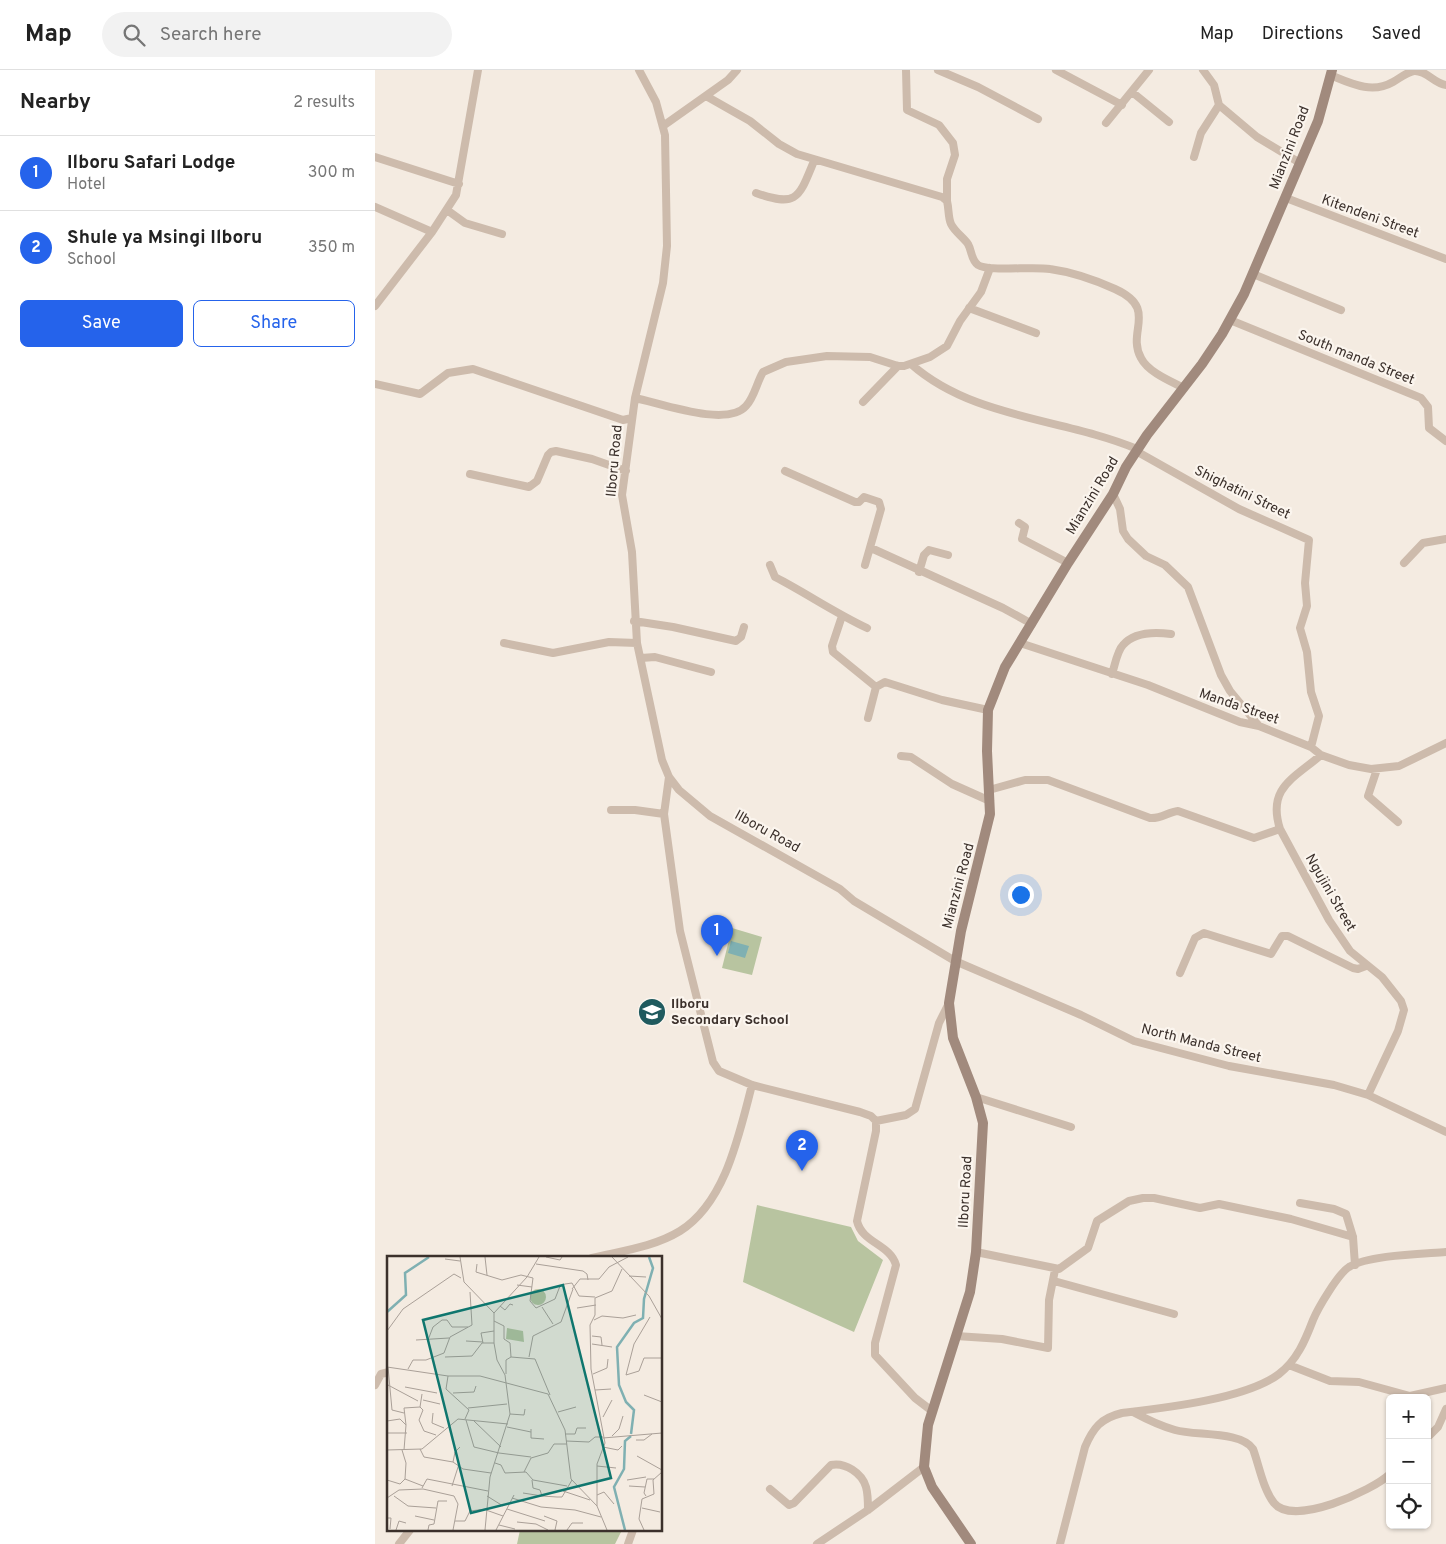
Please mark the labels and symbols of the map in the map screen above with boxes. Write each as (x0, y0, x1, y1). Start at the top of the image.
street label: Mianzini Road (1266, 104, 1314, 192)
street label: Kitendeni Street (1319, 191, 1421, 243)
street label: South manda Street (1295, 327, 1417, 389)
street label: Ilboru Road (603, 424, 627, 498)
street label: Mianzini Road (1063, 454, 1123, 538)
street label: Shighatini Street (1191, 462, 1293, 524)
street label: Manda Street (1197, 685, 1281, 729)
street label: Ilboru Road (731, 807, 803, 857)
street label: Mianzini Road (939, 841, 979, 931)
street label: Ngujini Street (1301, 851, 1359, 935)
your location (1008, 882, 1034, 908)
pin: 1 (701, 915, 733, 956)
place label: Ilboru Secondary School (671, 996, 789, 1029)
school or university icon: Ilboru Secondary School (637, 997, 667, 1027)
street label: North Manda Street (1139, 1021, 1263, 1067)
pin: 2 (786, 1130, 818, 1171)
street label: Ilboru Road (956, 1155, 976, 1229)
inset map (387, 1256, 663, 1532)

